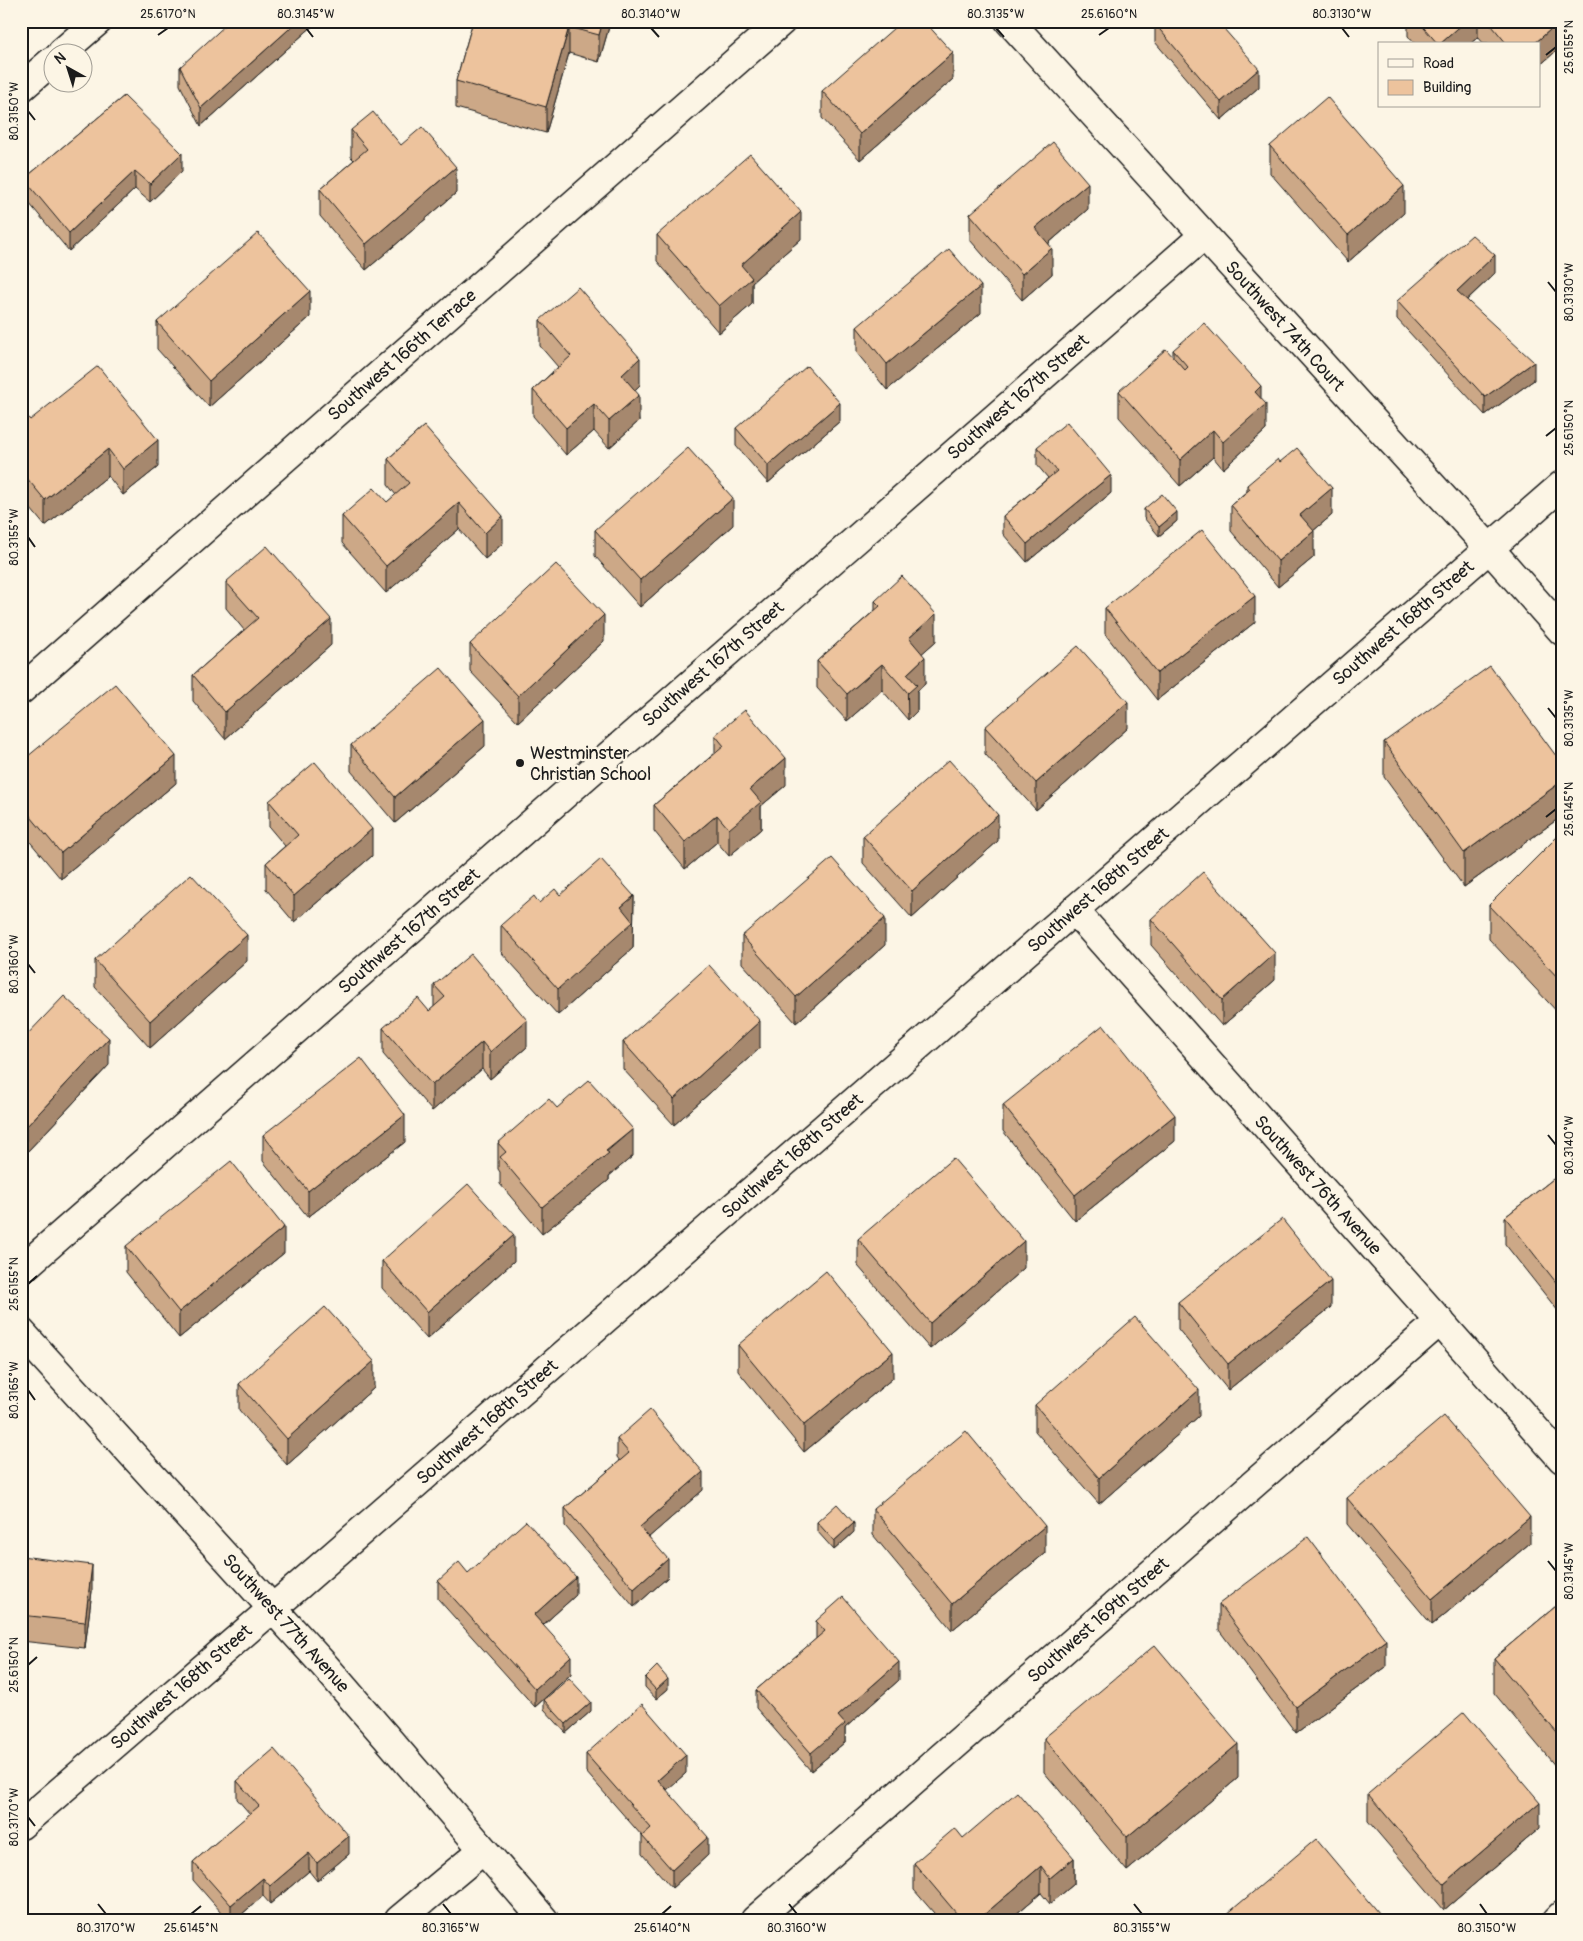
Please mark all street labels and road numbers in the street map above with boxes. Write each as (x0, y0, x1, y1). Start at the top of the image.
street label: Southwest 74th Court (1220, 256, 1350, 397)
street label: Southwest 166th Terrace (323, 284, 482, 426)
street label: Southwest 167th Street (943, 329, 1095, 465)
street label: Southwest 168th Street (1328, 555, 1479, 691)
street label: Southwest 167th Street (638, 596, 790, 732)
street label: Southwest 168th Street (1023, 822, 1174, 958)
street label: Southwest 167th Street (334, 863, 486, 999)
street label: Southwest 168th Street (717, 1088, 868, 1224)
street label: Southwest 76th Avenue (1249, 1111, 1387, 1260)
street label: Southwest 168th Street (412, 1354, 563, 1490)
street label: Southwest 77th Avenue (217, 1549, 354, 1698)
street label: Southwest 169th Street (1023, 1552, 1174, 1688)
street label: Southwest 168th Street (106, 1619, 257, 1755)

